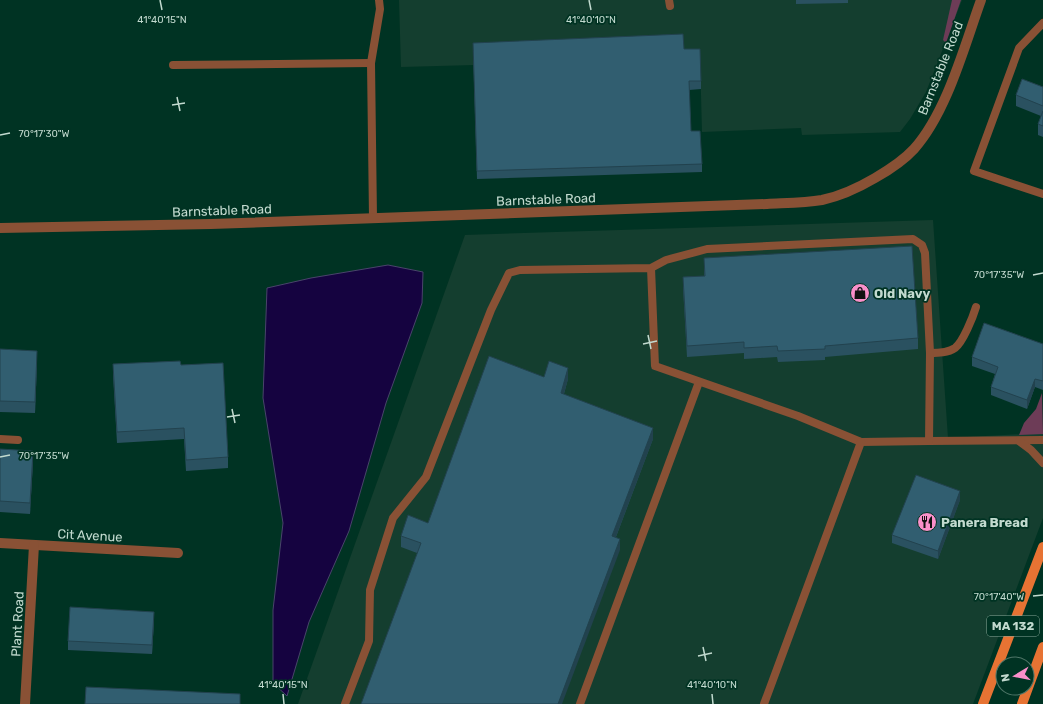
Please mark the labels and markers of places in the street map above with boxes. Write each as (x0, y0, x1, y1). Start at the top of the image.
shop icon: Old Navy (849, 282, 871, 304)
place label: Old Navy (874, 286, 931, 301)
restaurant icon: Panera Bread (916, 511, 938, 533)
place label: Panera Bread (941, 515, 1028, 530)

